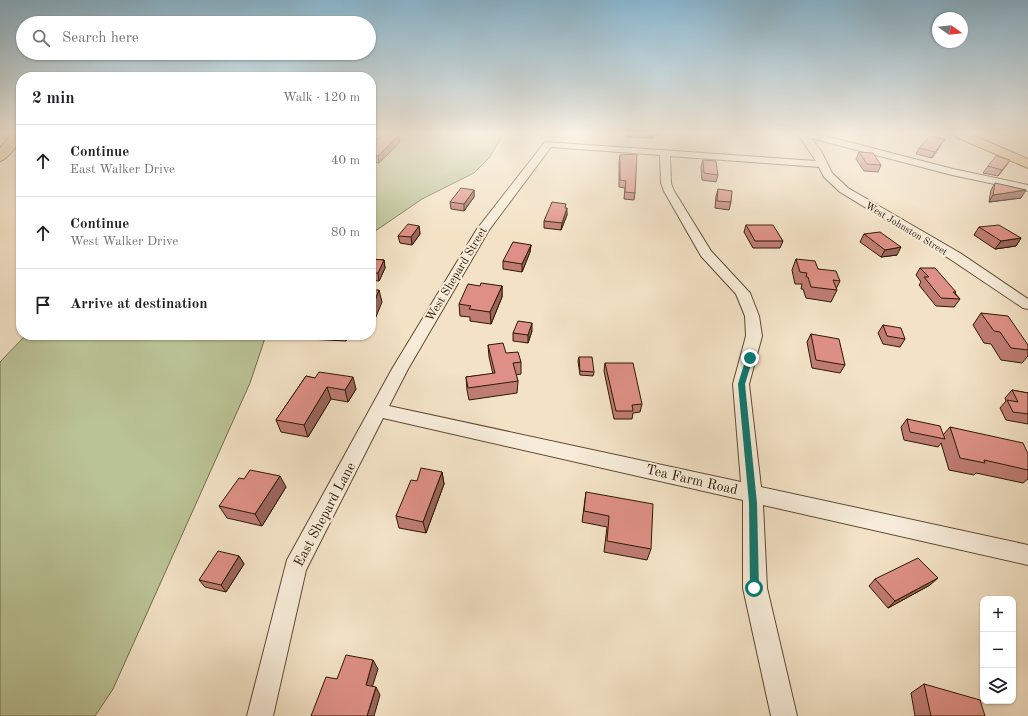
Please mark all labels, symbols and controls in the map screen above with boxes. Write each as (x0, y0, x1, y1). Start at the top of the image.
north arrow (932, 12, 968, 48)
search box (16, 16, 376, 60)
icon: search (30, 27, 52, 49)
text: Search here (62, 31, 139, 46)
text: 2 min (32, 90, 75, 107)
text: Walk · 120 m (283, 91, 360, 104)
text: Continue (70, 145, 129, 160)
icon: ahead (32, 150, 54, 172)
text: 40 m (331, 154, 360, 167)
text: East Walker Drive (70, 163, 175, 176)
street label: West Johnston Street (864, 200, 950, 258)
text: Continue (70, 217, 129, 232)
icon: ahead (32, 222, 54, 244)
street label: West Shepard Street (424, 225, 490, 324)
text: 80 m (331, 226, 360, 239)
text: West Walker Drive (70, 235, 178, 248)
icon: arrive (32, 294, 54, 316)
text: Arrive at destination (70, 297, 208, 312)
route end (741, 349, 759, 367)
street label: East Shepard Lane (292, 460, 358, 569)
street label: Tea Farm Road (645, 463, 739, 497)
route start (745, 579, 763, 597)
map controls (980, 596, 1016, 704)
button: + (980, 596, 1016, 632)
button: − (980, 632, 1016, 668)
button: layers (980, 668, 1016, 704)

